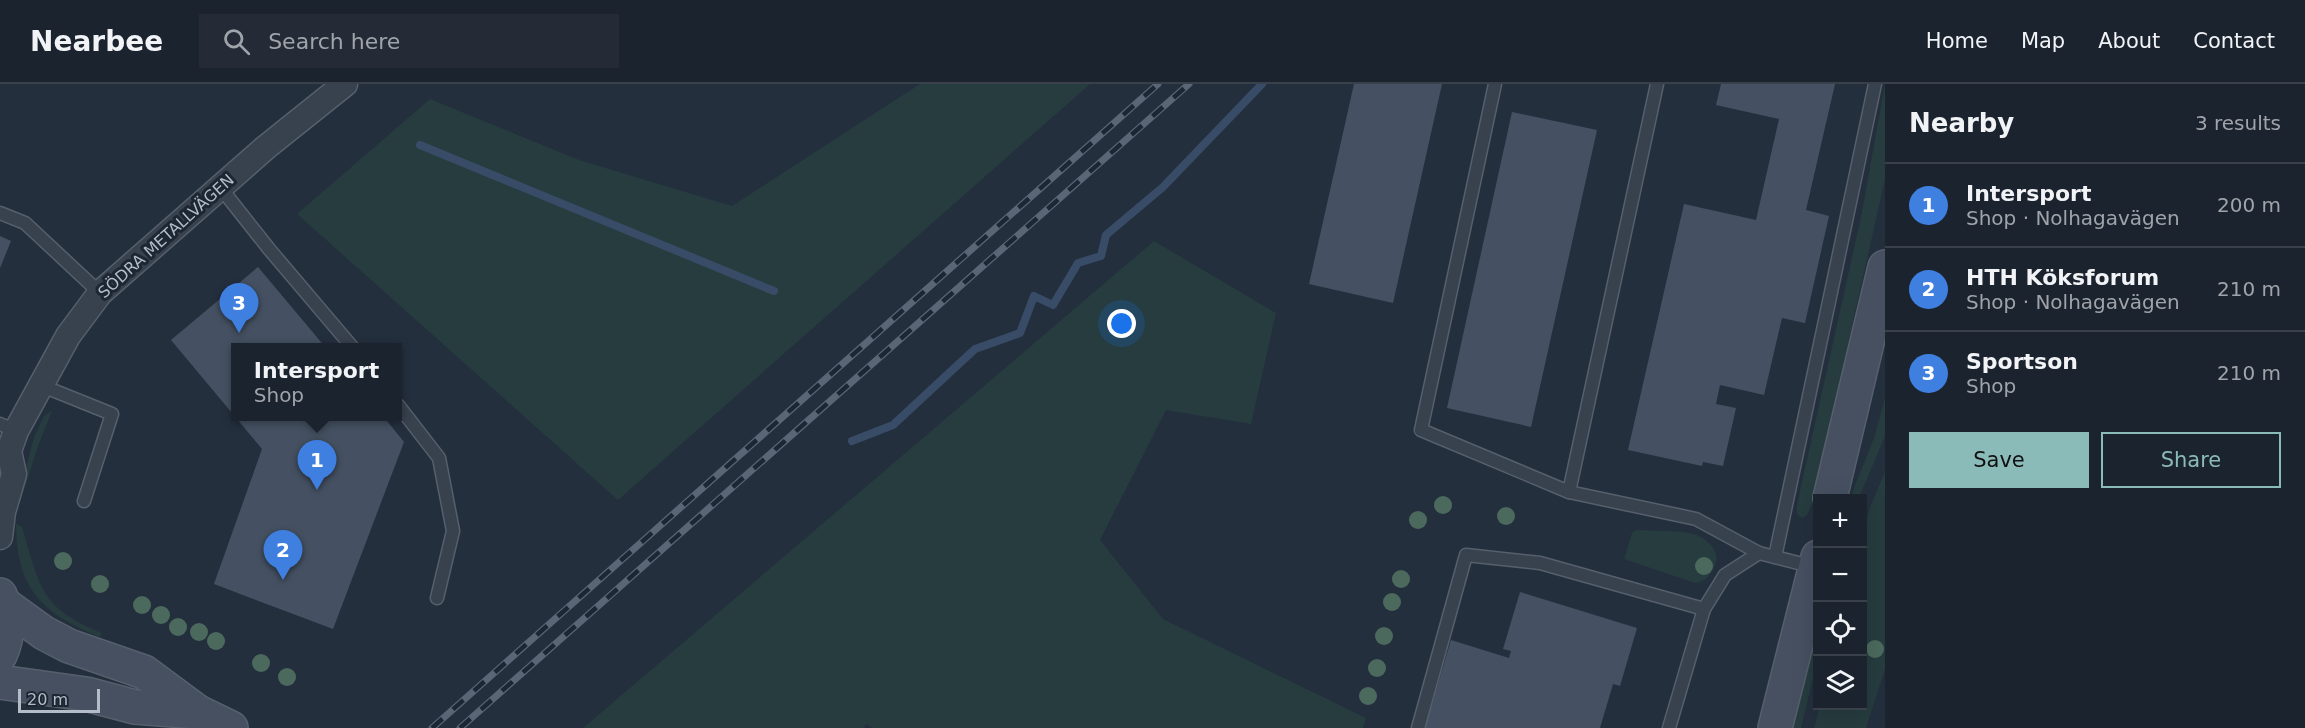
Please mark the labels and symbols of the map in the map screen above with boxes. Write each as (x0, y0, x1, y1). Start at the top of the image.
street label: SÖDRA METALLVÄGEN (94, 170, 238, 302)
pin: 3 (220, 284, 258, 333)
your location (1107, 309, 1136, 338)
pin: 1 (298, 440, 336, 490)
pin: 2 (264, 530, 302, 580)
scale bar (18, 686, 100, 714)

